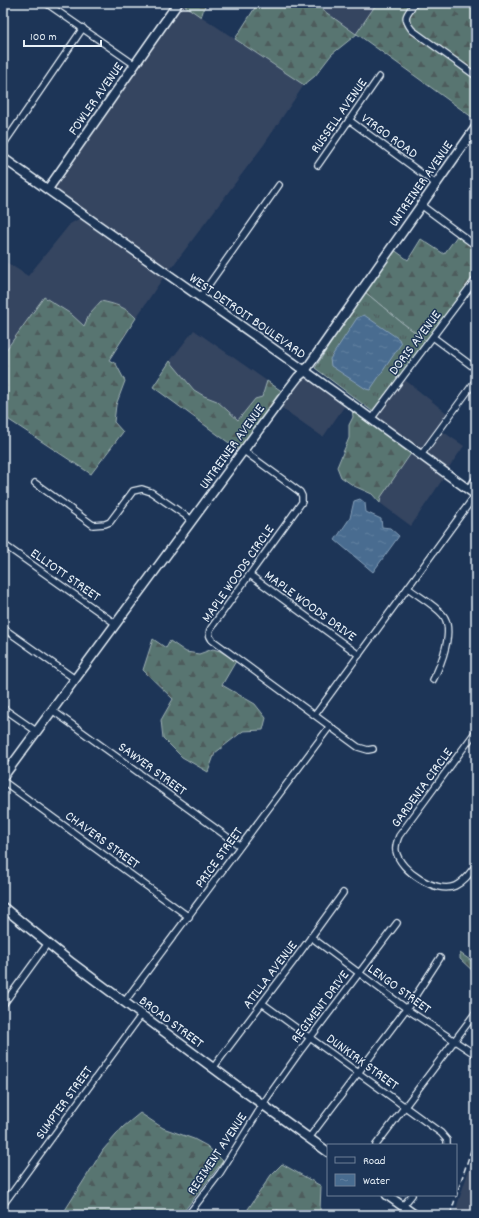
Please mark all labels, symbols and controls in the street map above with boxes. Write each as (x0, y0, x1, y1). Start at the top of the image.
scale bar (24, 22, 101, 48)
text: 100 m (30, 29, 57, 46)
street label: FOWLER AVENUE (64, 58, 130, 140)
street label: RUSSELL AVENUE (306, 74, 373, 158)
street label: VIRGO ROAD (356, 109, 421, 164)
street label: UNTREINER AVENUE (385, 137, 459, 231)
street label: WEST DETROIT BOULEVARD (184, 269, 309, 365)
street label: DORIS AVENUE (385, 306, 447, 380)
street label: UNTREINER AVENUE (195, 400, 271, 494)
street label: MAPLE WOODS CIRCLE (197, 521, 280, 627)
street label: ELLIOTT STREET (26, 544, 104, 607)
street label: MAPLE WOODS DRIVE (260, 566, 361, 647)
street label: SAWYER STREET (113, 738, 190, 802)
street label: GARDENIA CIRCLE (387, 744, 459, 832)
street label: CHAVERS STREET (60, 807, 144, 875)
street label: PRICE STREET (191, 823, 249, 893)
street label: ATILLA AVENUE (238, 936, 303, 1013)
street label: LENGO STREET (363, 960, 435, 1020)
street label: REGIMENT DRIVE (287, 966, 355, 1048)
street label: BROAD STREET (134, 992, 208, 1054)
street label: DUNKIRK STREET (322, 1030, 402, 1096)
street label: SUMPTER STREET (31, 1062, 98, 1144)
street label: REGIMENT AVENUE (183, 1108, 253, 1199)
legend (327, 1144, 457, 1196)
text: Road (363, 1153, 385, 1170)
text: Water (363, 1173, 390, 1190)

